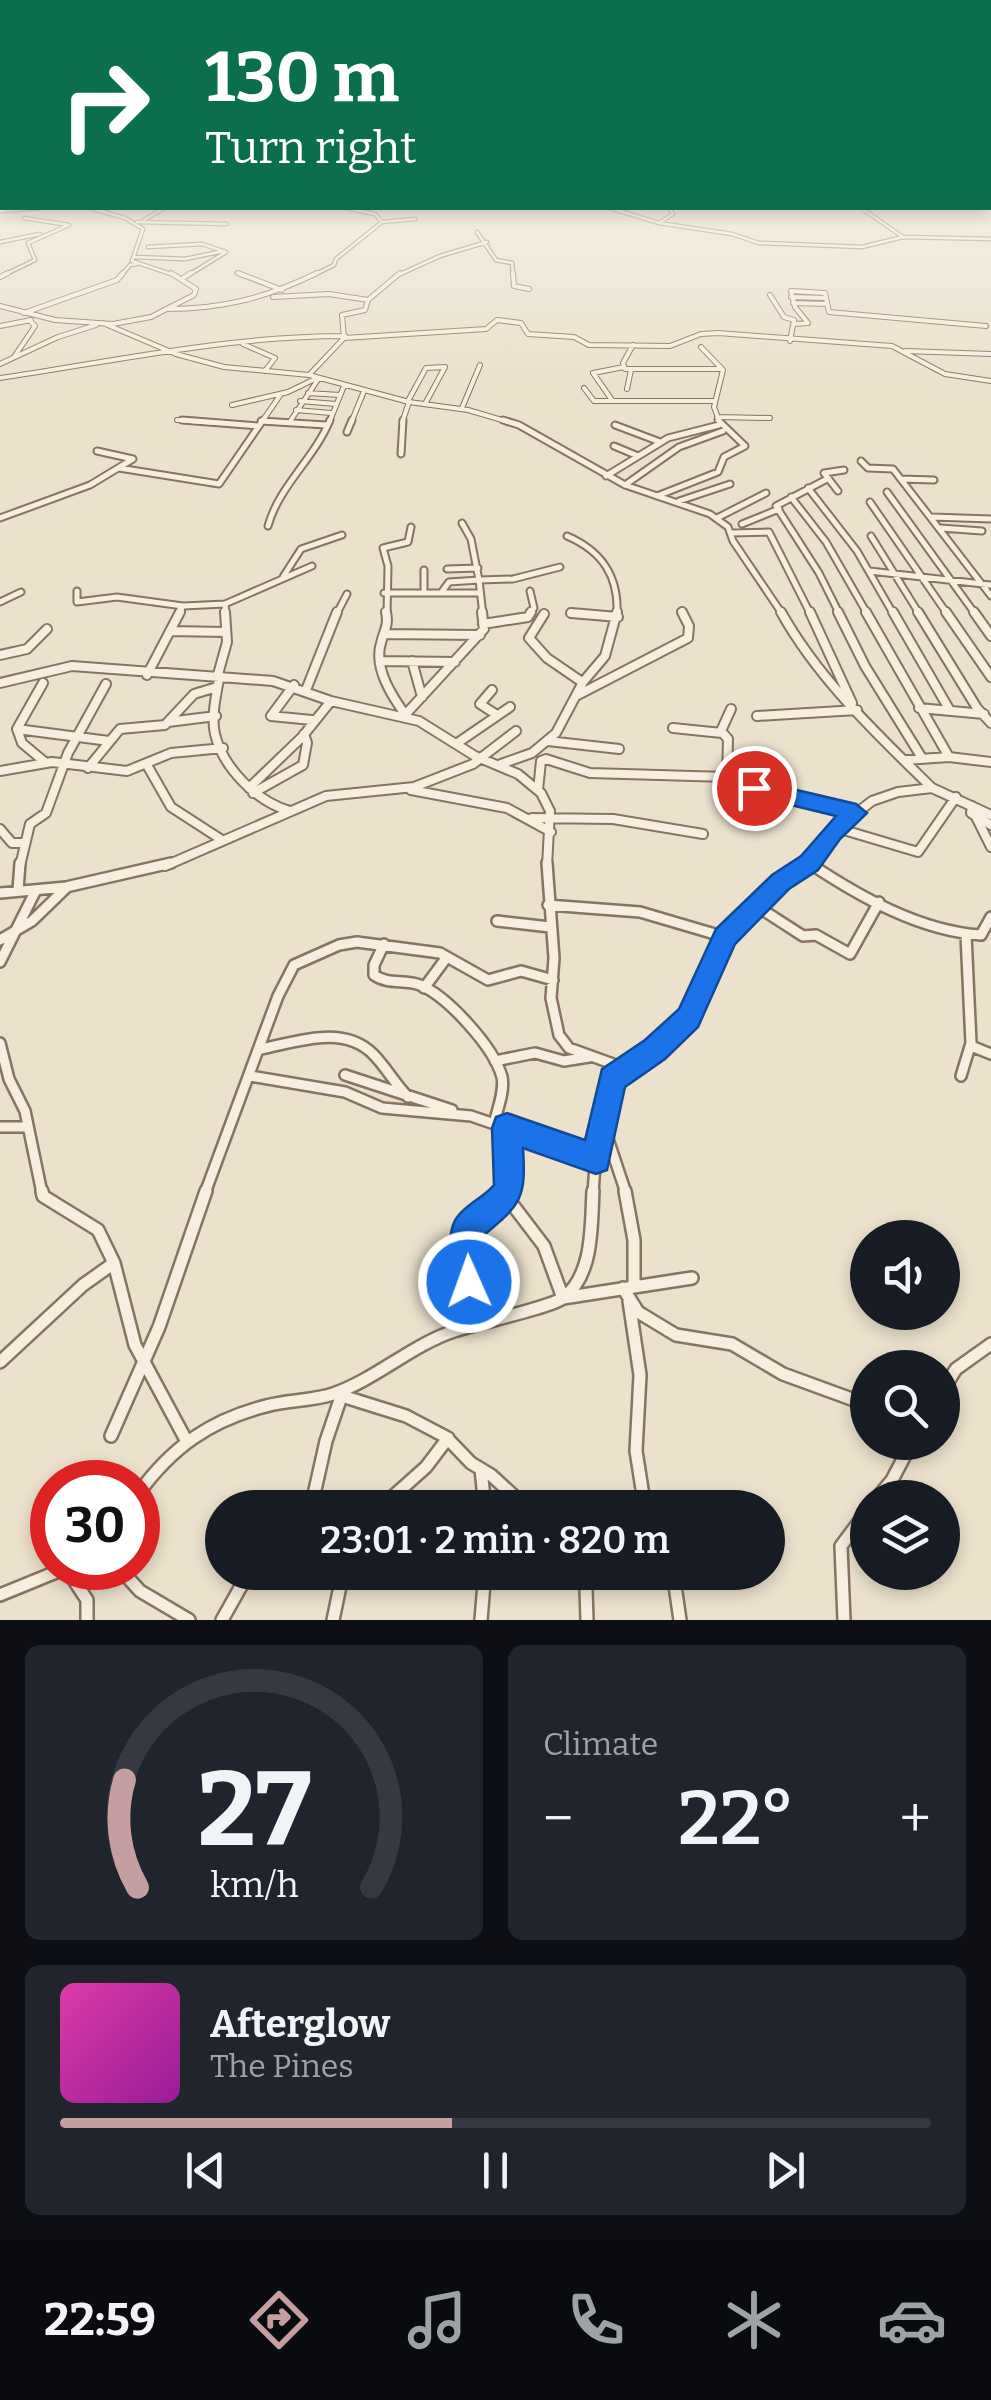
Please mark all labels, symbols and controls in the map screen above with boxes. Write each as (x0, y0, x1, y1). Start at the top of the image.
text: 130 m (205, 36, 399, 120)
icon: right (40, 40, 170, 170)
text: Turn right (205, 121, 417, 175)
pin (712, 746, 797, 831)
icon: arrive (727, 761, 782, 816)
map controls (850, 1220, 960, 1590)
button: sound (850, 1220, 960, 1330)
position arrow (417, 1230, 521, 1334)
button: search (850, 1350, 960, 1460)
speed limit sign: 30 (30, 1460, 160, 1590)
button: layers (850, 1480, 960, 1590)
text: 23:01 · 2 min · 820 m (320, 1517, 670, 1563)
text: Climate (543, 1725, 658, 1763)
text: 27 (197, 1748, 311, 1873)
text: 22° (678, 1774, 795, 1864)
text: − (543, 1786, 573, 1852)
text: + (900, 1786, 931, 1852)
text: km/h (210, 1864, 298, 1906)
text: Afterglow (210, 2001, 390, 2047)
text: The Pines (210, 2047, 354, 2085)
icon: previous (178, 2143, 233, 2198)
icon: pause (468, 2143, 523, 2198)
icon: next (758, 2143, 813, 2198)
icon: directions (244, 2285, 314, 2355)
icon: music (402, 2285, 472, 2355)
icon: phone (561, 2285, 631, 2355)
icon: climate (719, 2285, 789, 2355)
icon: car (877, 2285, 947, 2355)
text: 22:59 (44, 2293, 156, 2347)

